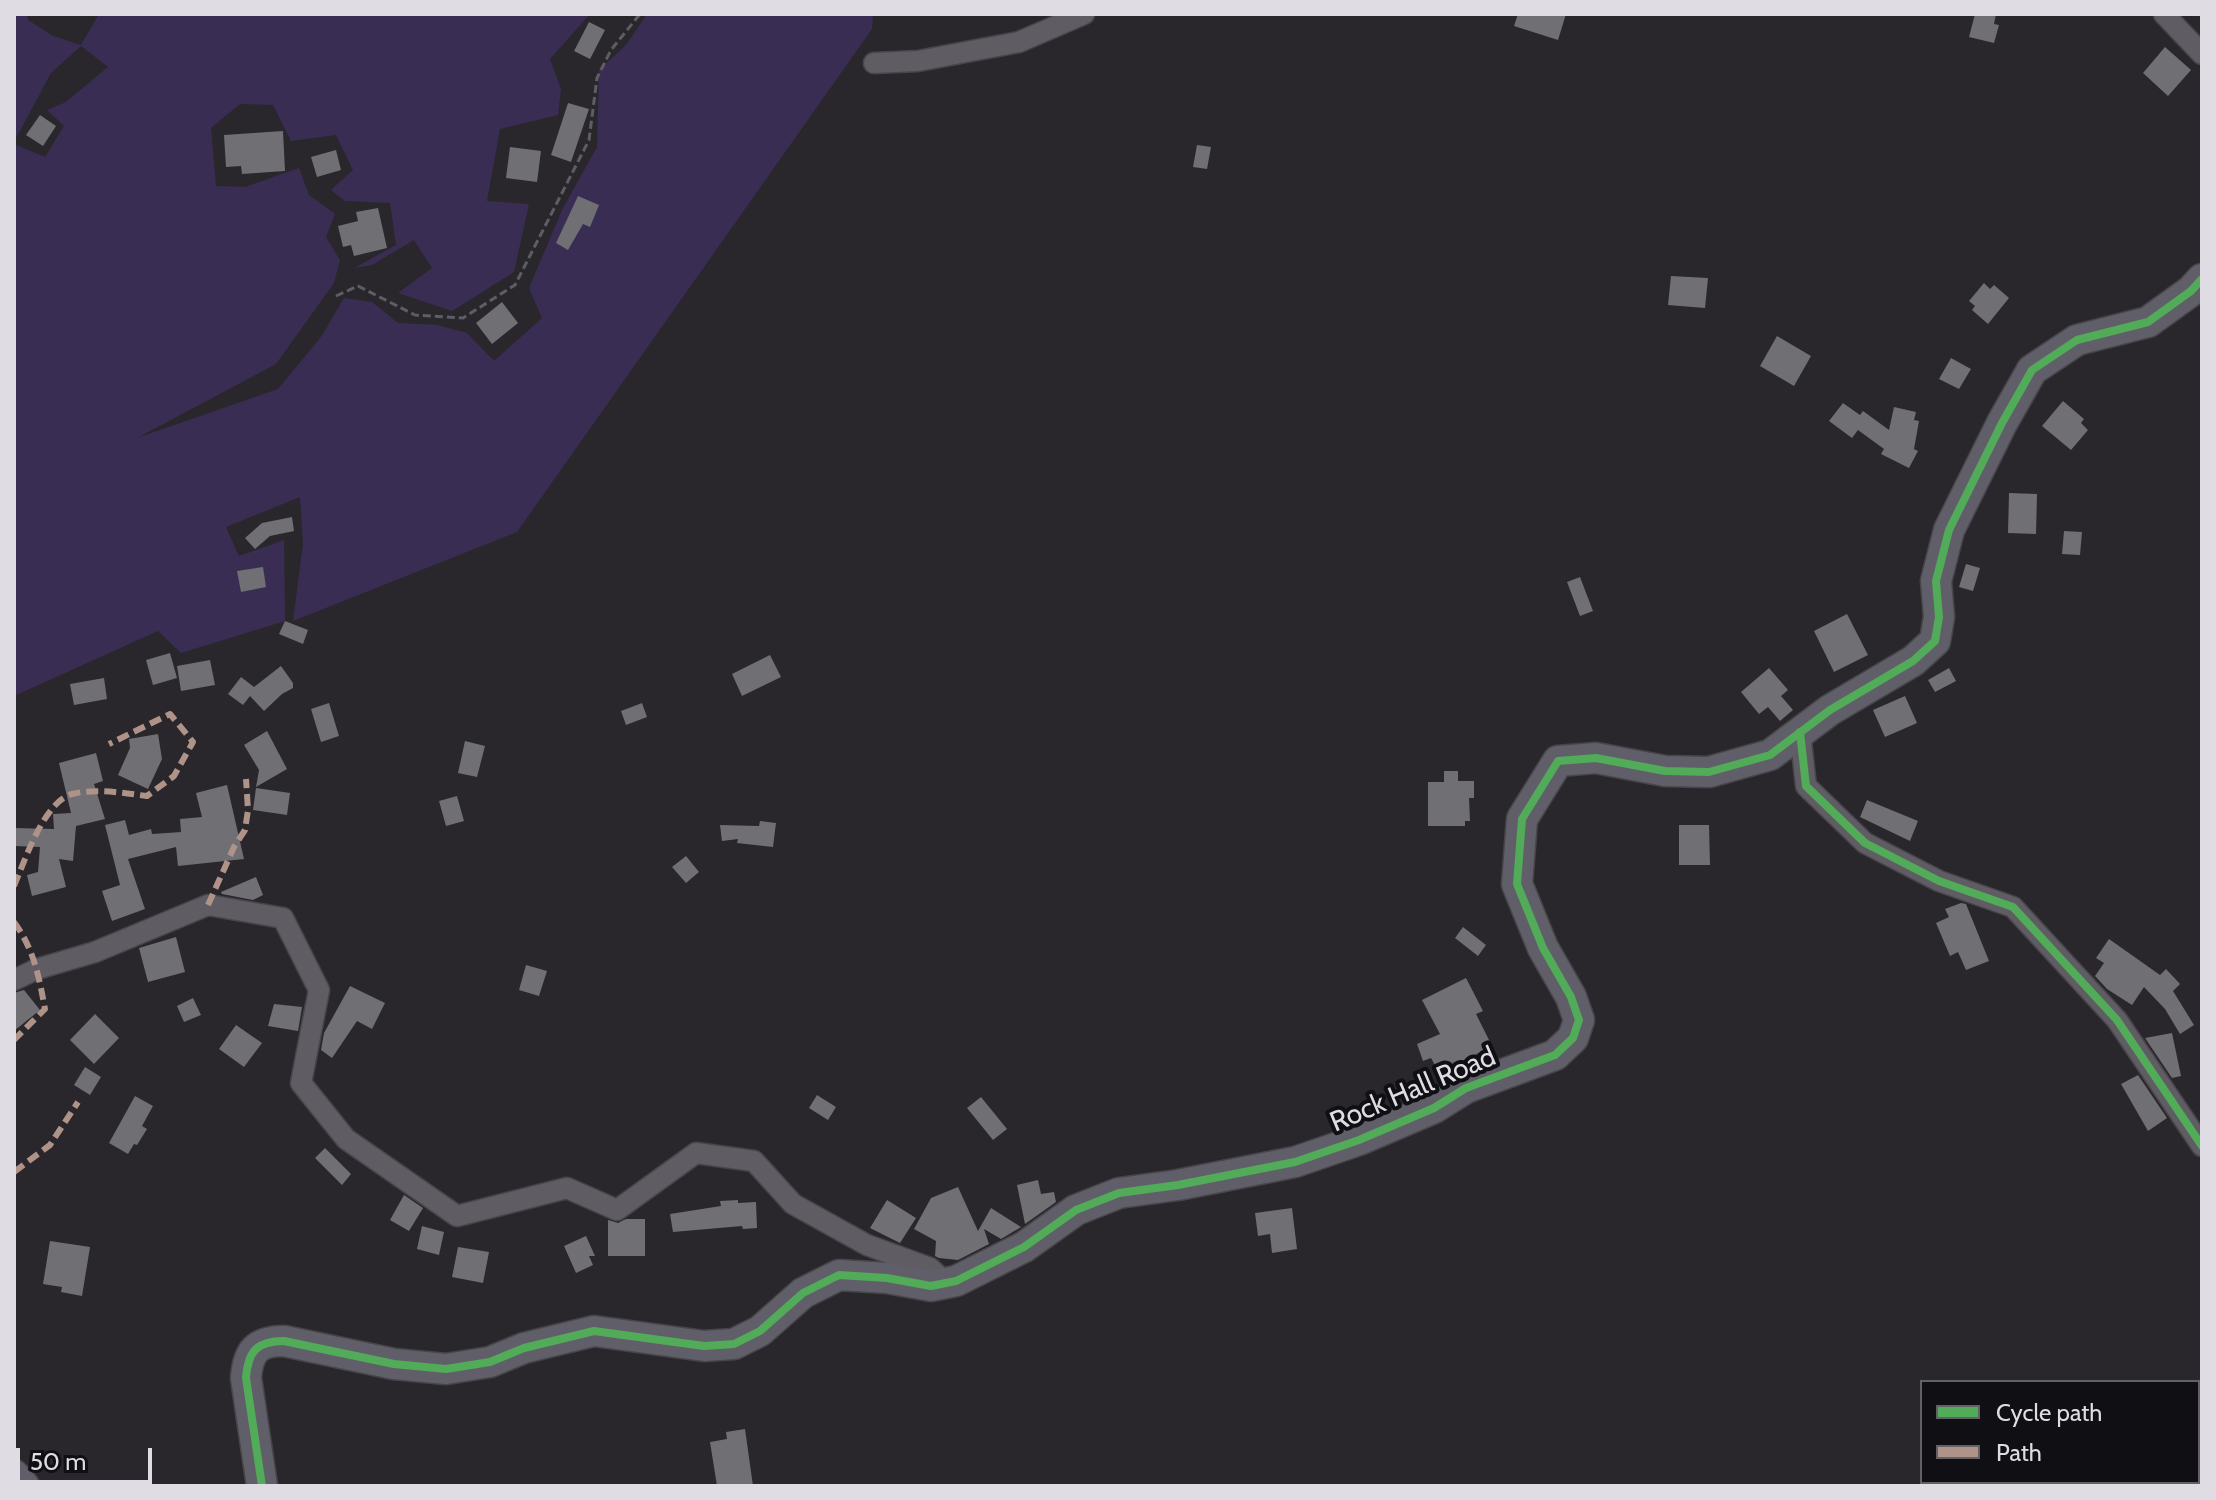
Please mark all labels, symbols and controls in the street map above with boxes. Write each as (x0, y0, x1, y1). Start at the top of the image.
street label: Rock Hall Road (1325, 1040, 1501, 1140)
legend (1920, 1380, 2200, 1484)
text: Cycle path (1996, 1398, 2102, 1427)
scale bar (20, 1432, 156, 1482)
text: Path (1996, 1438, 2042, 1467)
text: 50 m (30, 1447, 86, 1476)

